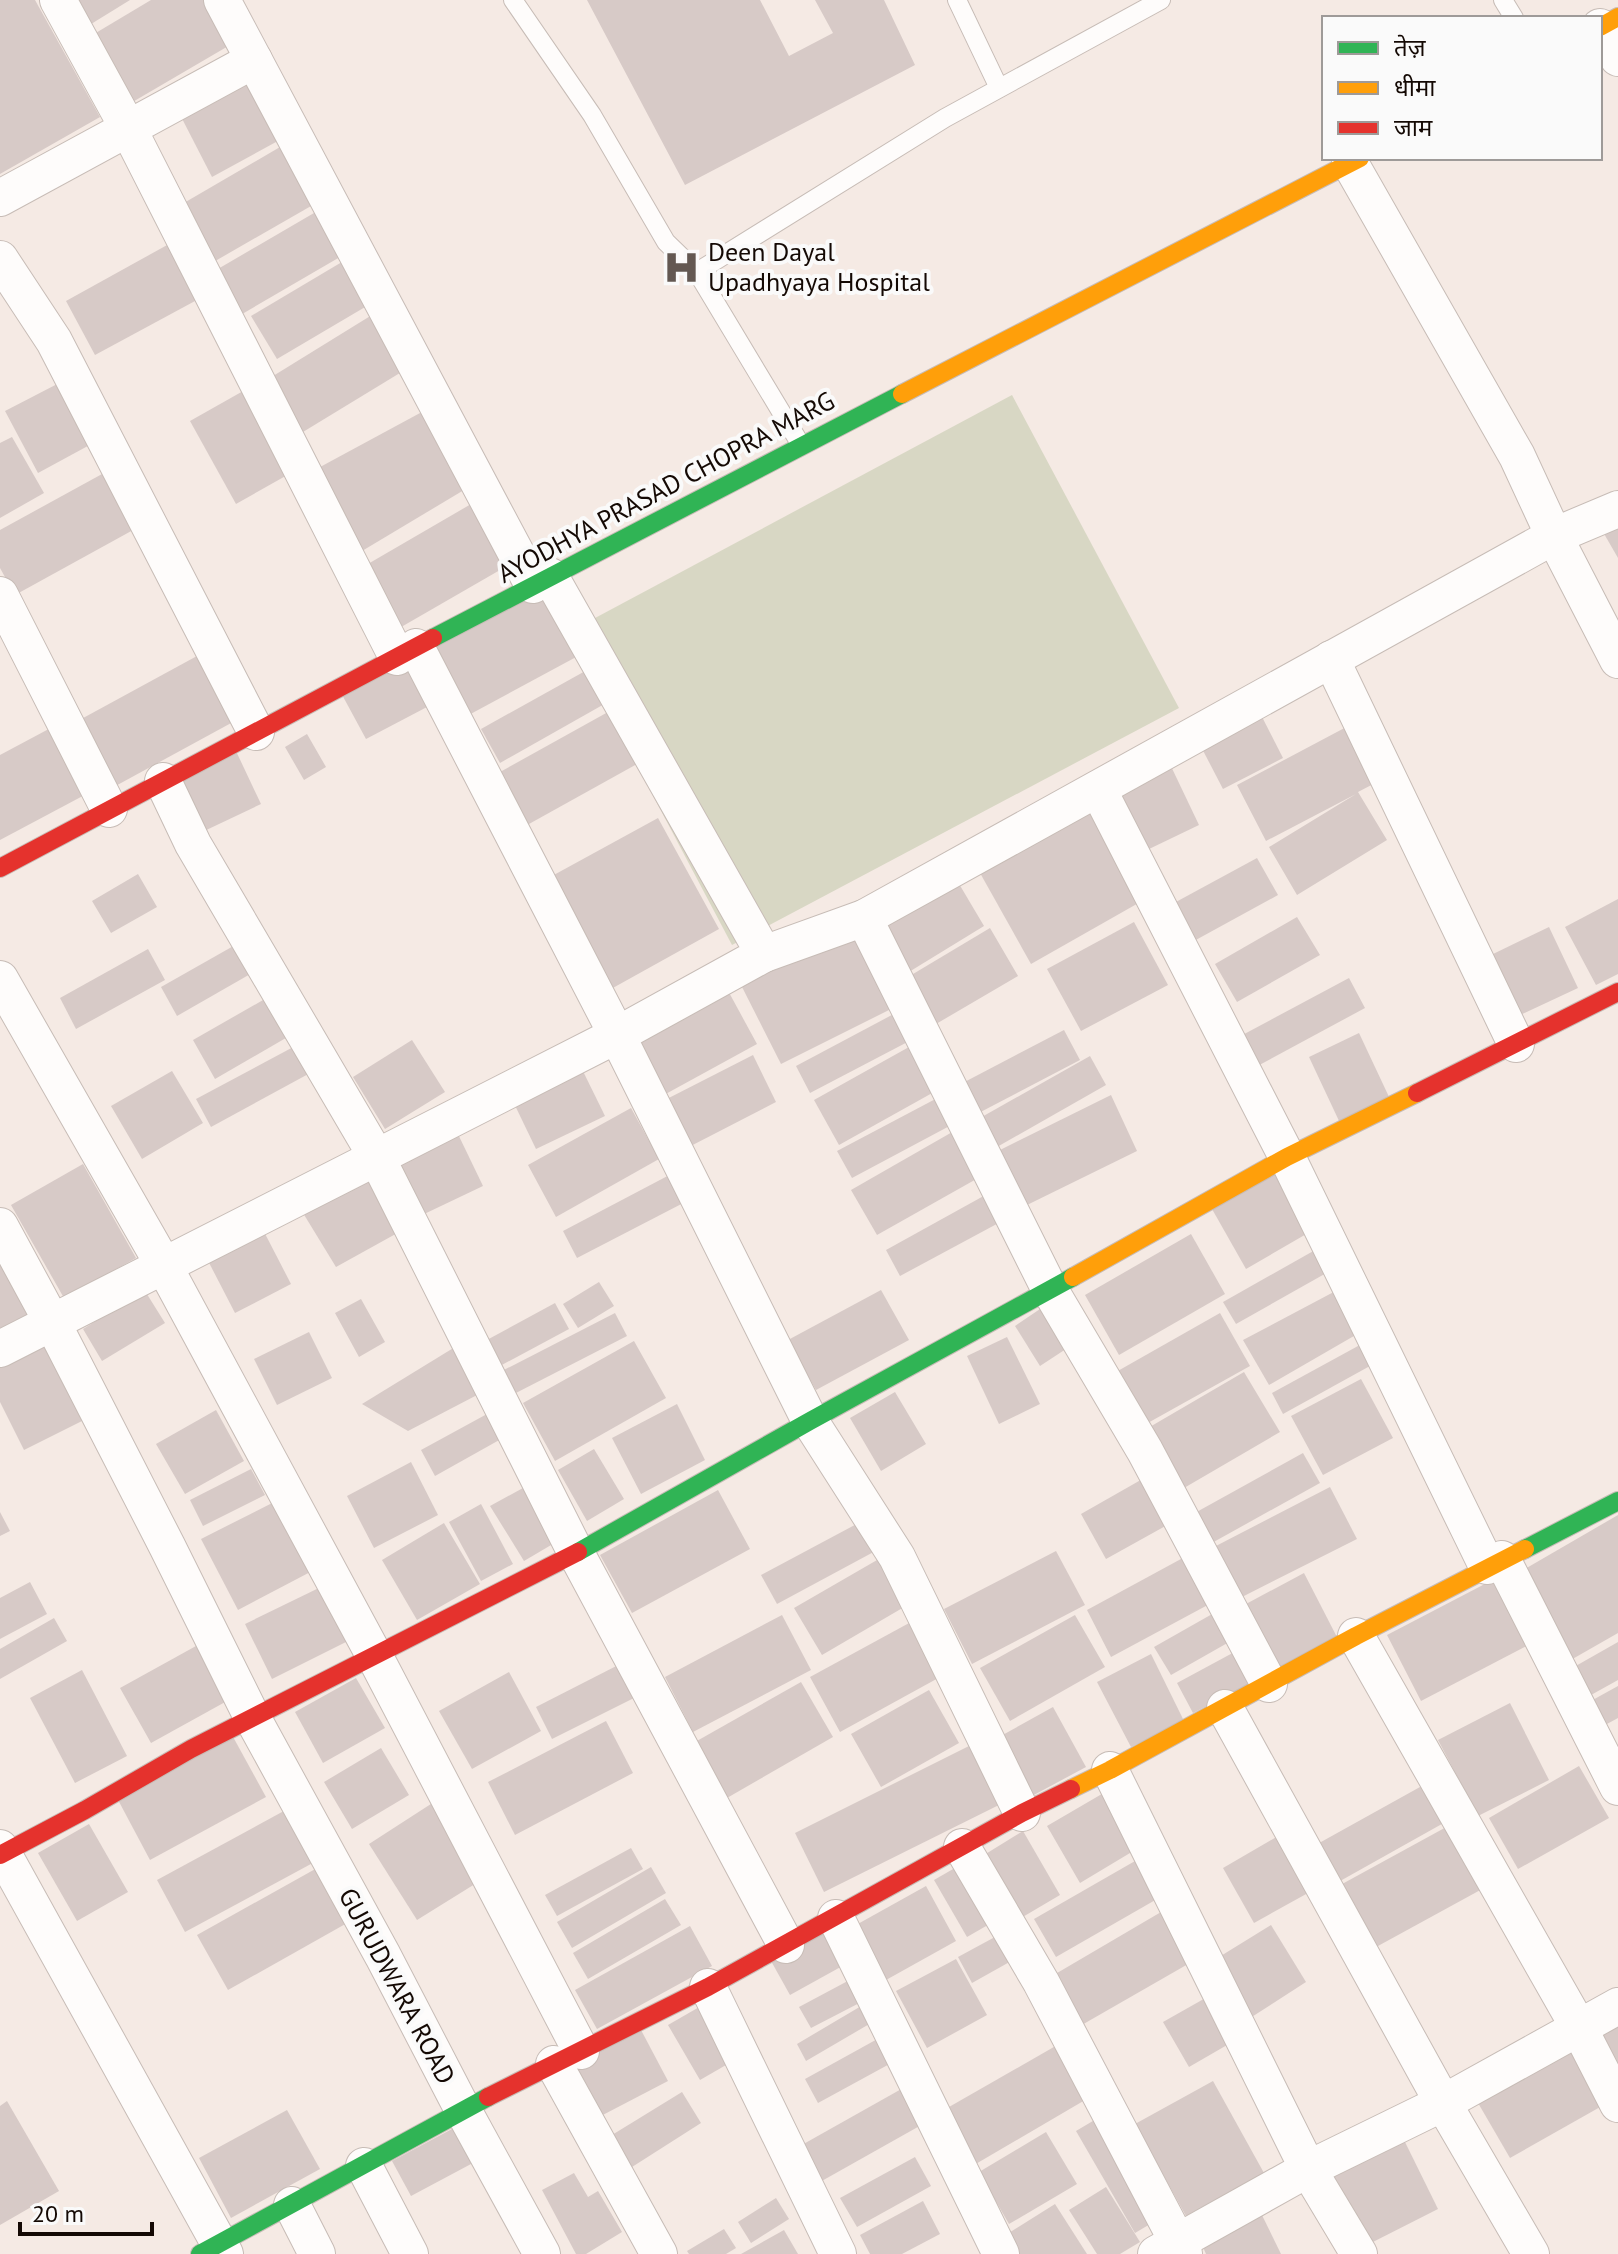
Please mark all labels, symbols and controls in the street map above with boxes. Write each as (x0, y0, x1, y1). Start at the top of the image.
legend (1322, 16, 1602, 160)
text: तेज़ (1394, 32, 1427, 63)
text: धीमा (1394, 72, 1436, 103)
text: जाम (1394, 112, 1433, 143)
place label: Deen Dayal Upadhyaya Hospital (708, 235, 930, 298)
hospital icon: Deen Dayal Upadhyaya Hospital (663, 248, 701, 286)
street label: AYODHYA PRASAD CHOPRA MARG (492, 383, 840, 590)
street label: GURUDWARA ROAD (332, 1882, 463, 2089)
scale bar (20, 2186, 152, 2236)
text: 20 m (32, 2198, 84, 2229)

